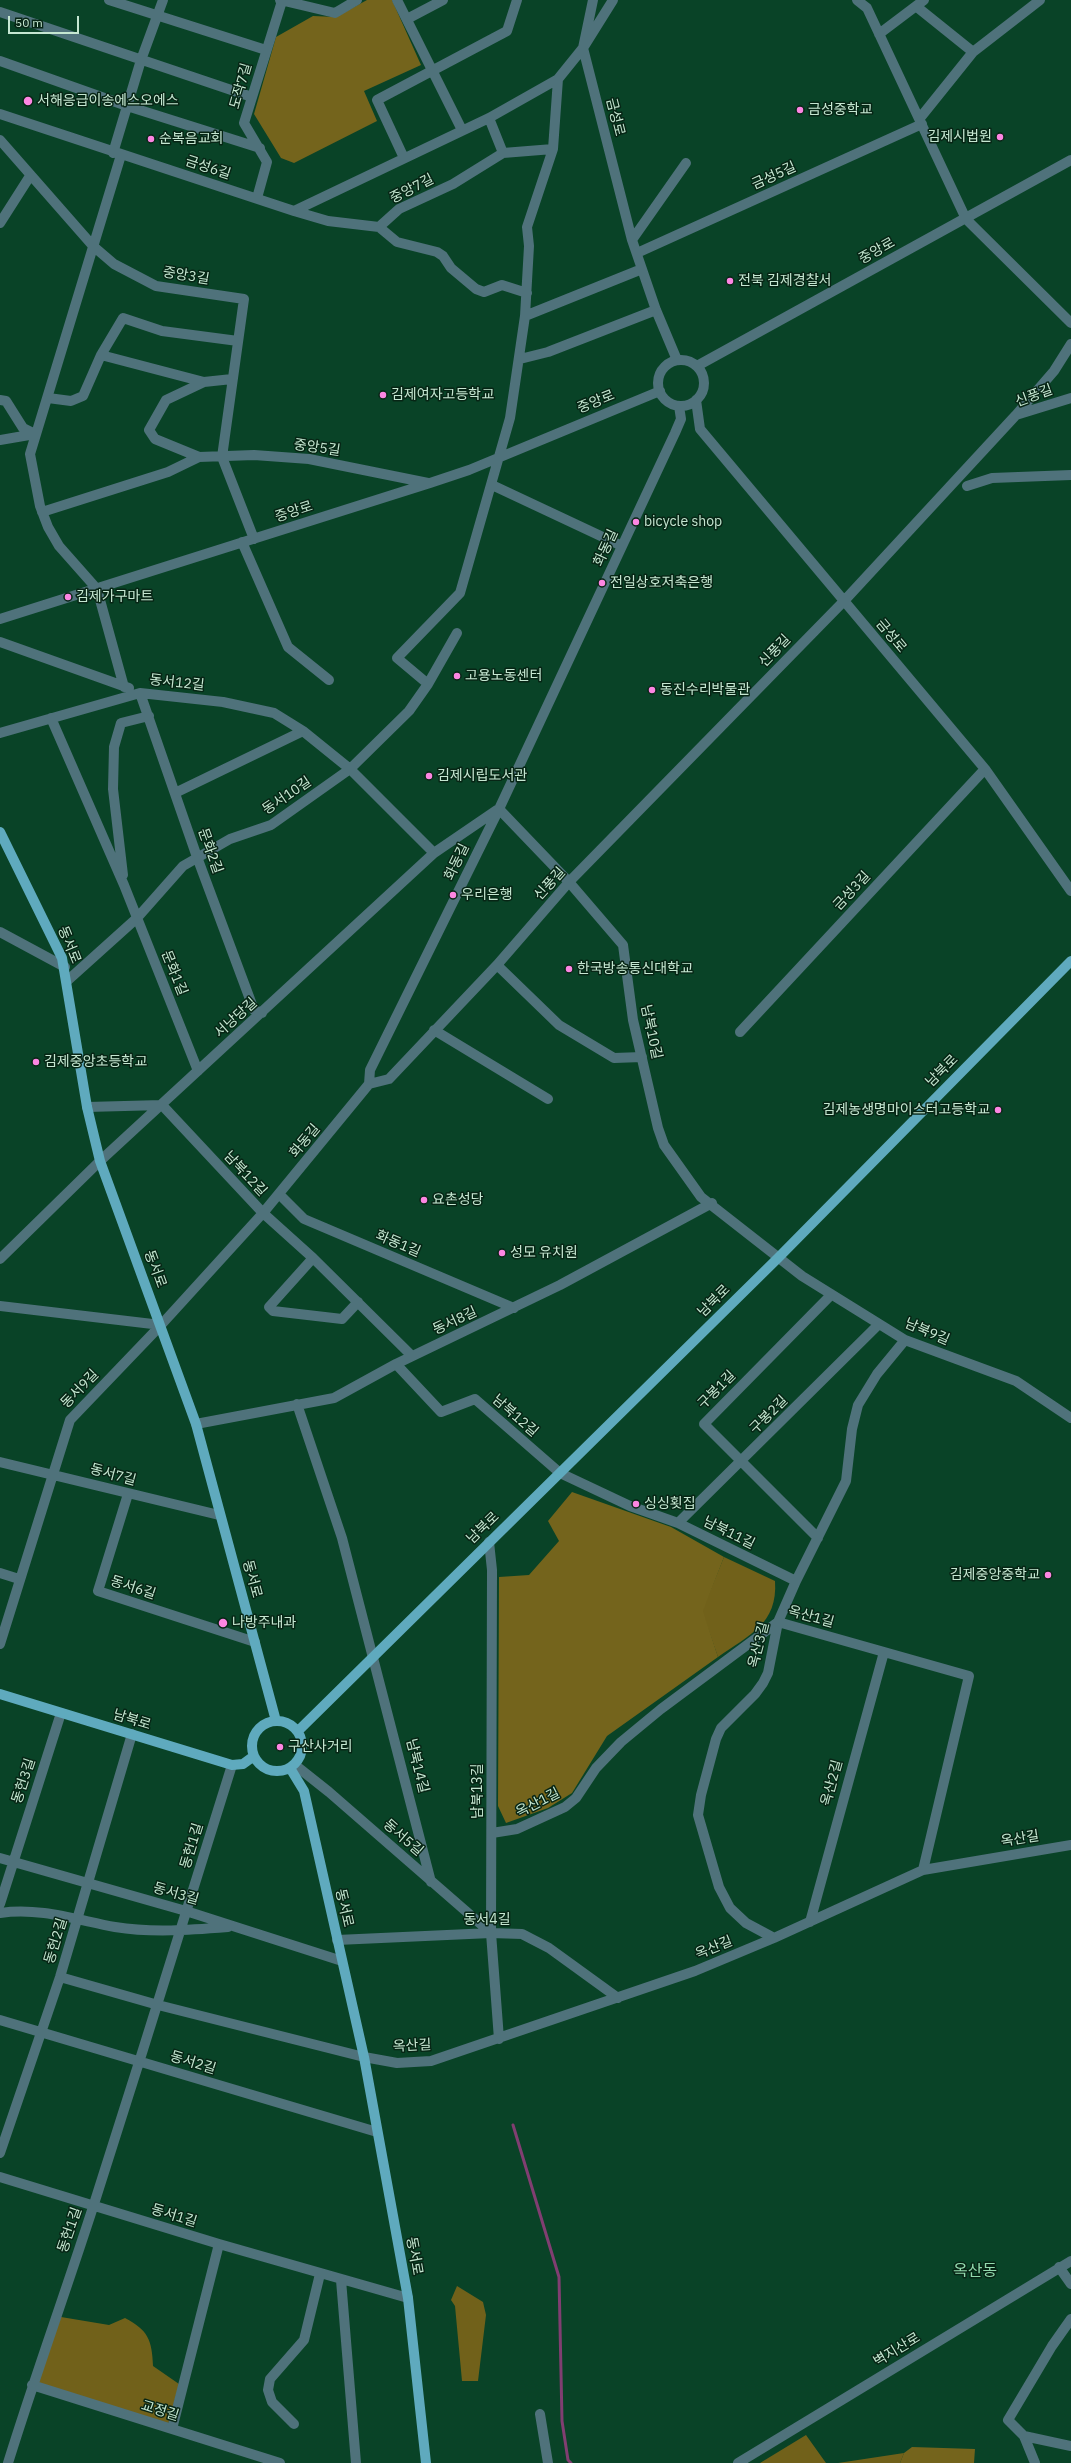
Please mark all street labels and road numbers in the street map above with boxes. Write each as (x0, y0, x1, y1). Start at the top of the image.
street label: 도작7길 (226, 61, 256, 111)
street label: 금성로 (602, 96, 628, 138)
street label: 금성6길 (183, 153, 233, 183)
street label: 금성5길 (749, 159, 799, 193)
street label: 중앙7길 (387, 171, 437, 207)
street label: 중앙로 (856, 234, 898, 268)
street label: 중앙3길 (161, 264, 211, 288)
street label: 신풍길 (1013, 381, 1055, 411)
street label: 중앙로 (575, 387, 617, 417)
street label: 중앙5길 (293, 436, 341, 460)
street label: 중앙로 (273, 498, 315, 526)
street label: 화동길 (590, 527, 622, 569)
street label: 금성로 (872, 616, 910, 656)
street label: 신풍길 (756, 631, 794, 671)
street label: 동서12길 (149, 672, 205, 694)
street label: 동서10길 (259, 774, 315, 818)
street label: 문화2길 (194, 826, 226, 876)
street label: 화동길 (441, 841, 473, 883)
street label: 신풍길 (531, 864, 569, 904)
street label: 금성3길 (830, 868, 874, 914)
street label: 동서로 (54, 924, 84, 966)
street label: 문화1길 (157, 948, 191, 998)
street label: 서낭당길 (211, 995, 261, 1041)
street label: 남북10길 (637, 1003, 665, 1061)
street label: 남북로 (922, 1051, 962, 1091)
street label: 화동길 (286, 1121, 324, 1161)
street label: 남북12길 (220, 1148, 270, 1200)
street label: 화동1길 (373, 1227, 423, 1261)
street label: 동서로 (140, 1248, 170, 1290)
street label: 남북로 (694, 1281, 734, 1321)
street label: 동서8길 (430, 1303, 480, 1339)
street label: 남북9길 (902, 1315, 952, 1349)
street label: 동서9길 (58, 1366, 102, 1412)
street label: 구봉1길 (694, 1367, 740, 1413)
street label: 남북12길 (489, 1391, 541, 1441)
street label: 구봉2길 (746, 1392, 792, 1438)
street label: 동서7길 (88, 1461, 138, 1489)
street label: 남북로 (463, 1509, 503, 1547)
street label: 남북11길 (700, 1513, 758, 1553)
street label: 동서로 (239, 1558, 265, 1600)
street label: 동서6길 (108, 1573, 158, 1603)
street label: 옥산1길 (786, 1603, 836, 1631)
street label: 옥산3길 (745, 1620, 773, 1670)
street label: 남북로 (111, 1706, 153, 1734)
street label: 남북14길 (402, 1737, 432, 1795)
street label: 동헌3길 (9, 1756, 39, 1806)
street label: 옥산2길 (818, 1758, 846, 1808)
street label: 남북13길 (470, 1763, 486, 1819)
street label: 옥산1길 (513, 1785, 563, 1821)
street label: 동서5길 (380, 1816, 426, 1860)
street label: 동헌1길 (177, 1821, 207, 1871)
street label: 옥산길 (1000, 1828, 1040, 1850)
street label: 동서3길 (151, 1879, 201, 1909)
street label: 동서로 (331, 1887, 357, 1929)
street label: 동서4길 (463, 1912, 511, 1928)
street label: 동헌2길 (41, 1916, 71, 1966)
street label: 옥산길 (693, 1933, 735, 1963)
street label: 옥산길 (392, 2037, 432, 2055)
street label: 동서2길 (168, 2048, 218, 2078)
street label: 동서1길 (149, 2201, 199, 2231)
street label: 동헌1길 (54, 2205, 86, 2255)
street label: 동서로 (402, 2236, 426, 2276)
street label: 벽지산로 (871, 2330, 923, 2370)
street label: 교정길 (139, 2397, 181, 2425)

